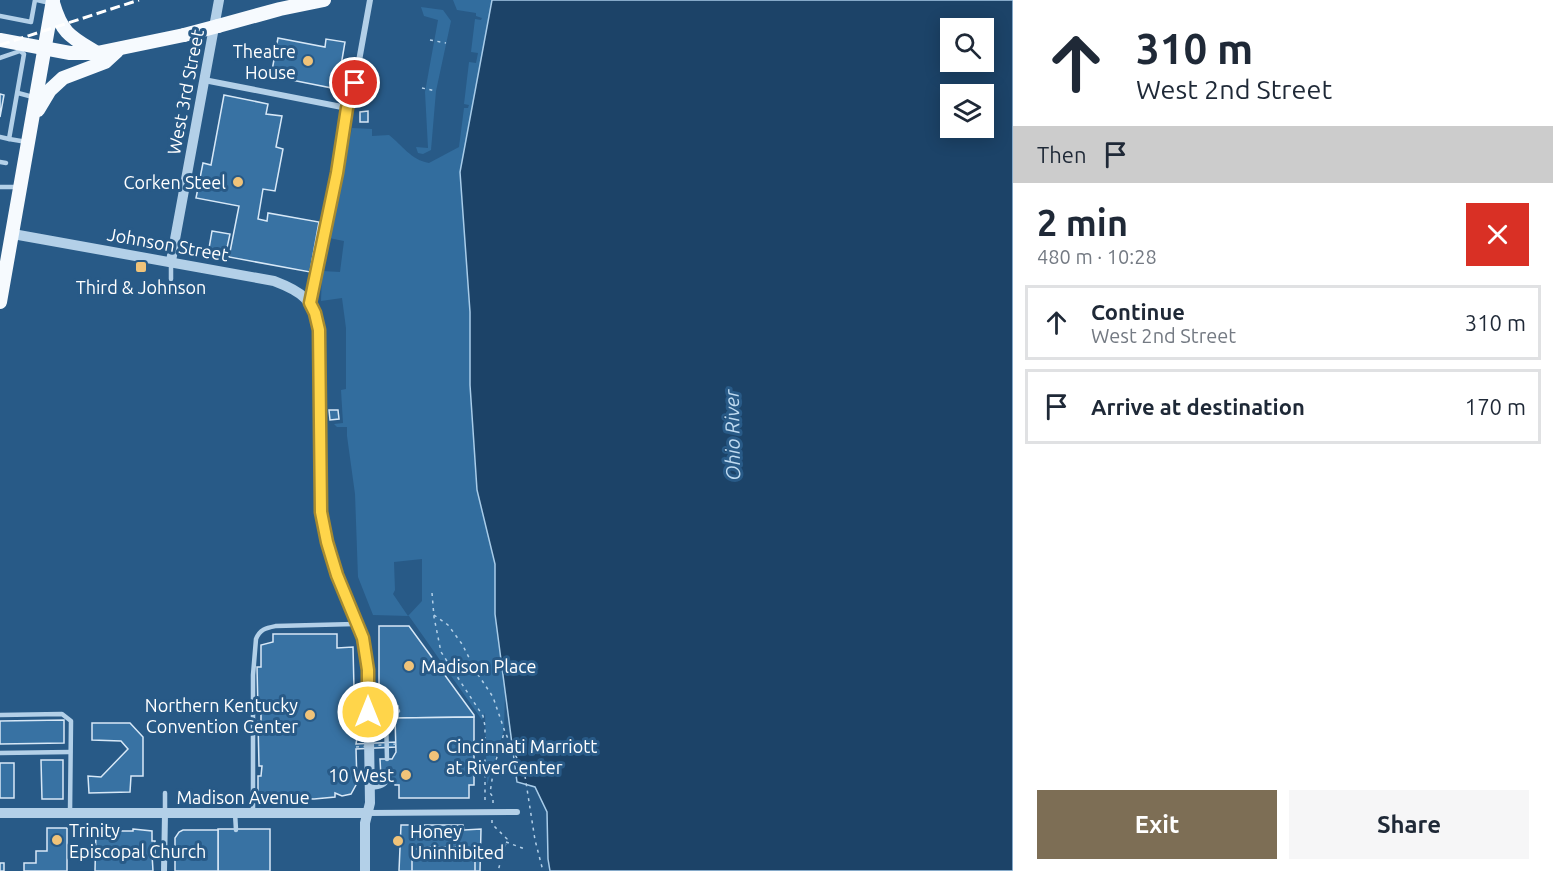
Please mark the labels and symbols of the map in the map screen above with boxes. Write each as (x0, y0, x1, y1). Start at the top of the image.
street label: West 3rd Street (163, 28, 207, 156)
place label: Theatre House (233, 41, 296, 82)
marker: Theatre House (301, 54, 315, 68)
pin (329, 57, 380, 108)
place label: Corken Steel (123, 172, 226, 192)
marker: Corken Steel (231, 175, 245, 189)
street label: Johnson Street (106, 223, 230, 265)
marker: Third & Johnson (134, 260, 148, 274)
place label: Third & Johnson (76, 277, 206, 297)
water label: Ohio River (720, 388, 744, 481)
place label: Madison Place (421, 656, 537, 676)
marker: Madison Place (402, 659, 416, 673)
position arrow (336, 680, 400, 744)
place label: Northern Kentucky Convention Center (145, 695, 298, 736)
marker: Northern Kentucky Convention Center (303, 708, 317, 722)
place label: Cincinnati Marriott at RiverCenter (446, 736, 597, 777)
marker: Cincinnati Marriott at RiverCenter (427, 749, 441, 763)
place label: 10 West (328, 765, 394, 785)
marker: 10 West (399, 768, 413, 782)
street label: Madison Avenue (176, 787, 310, 807)
place label: Trinity Episcopal Church (69, 820, 206, 861)
place label: Honey Uninhibited (410, 821, 504, 862)
marker: Trinity Episcopal Church (50, 833, 64, 847)
marker: Honey Uninhibited (391, 834, 405, 848)

